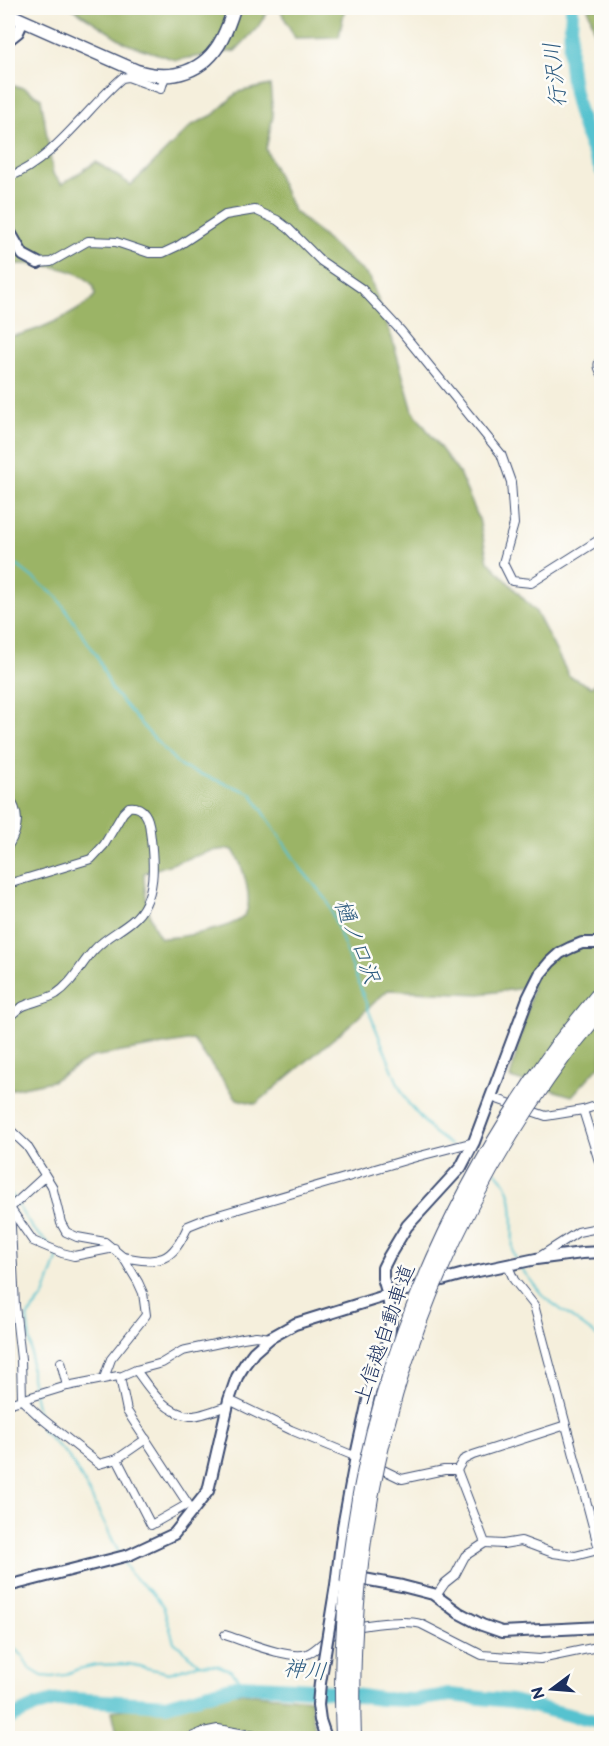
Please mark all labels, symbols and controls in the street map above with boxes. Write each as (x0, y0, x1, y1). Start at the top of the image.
water label: 行沢川 (539, 41, 572, 109)
water label: 樋ノ口沢 (328, 896, 385, 988)
street label: 上信越自動車道 (349, 1261, 420, 1408)
water label: 神川 (282, 1655, 328, 1686)
north arrow (522, 1659, 582, 1719)
text: N (528, 1684, 550, 1701)

